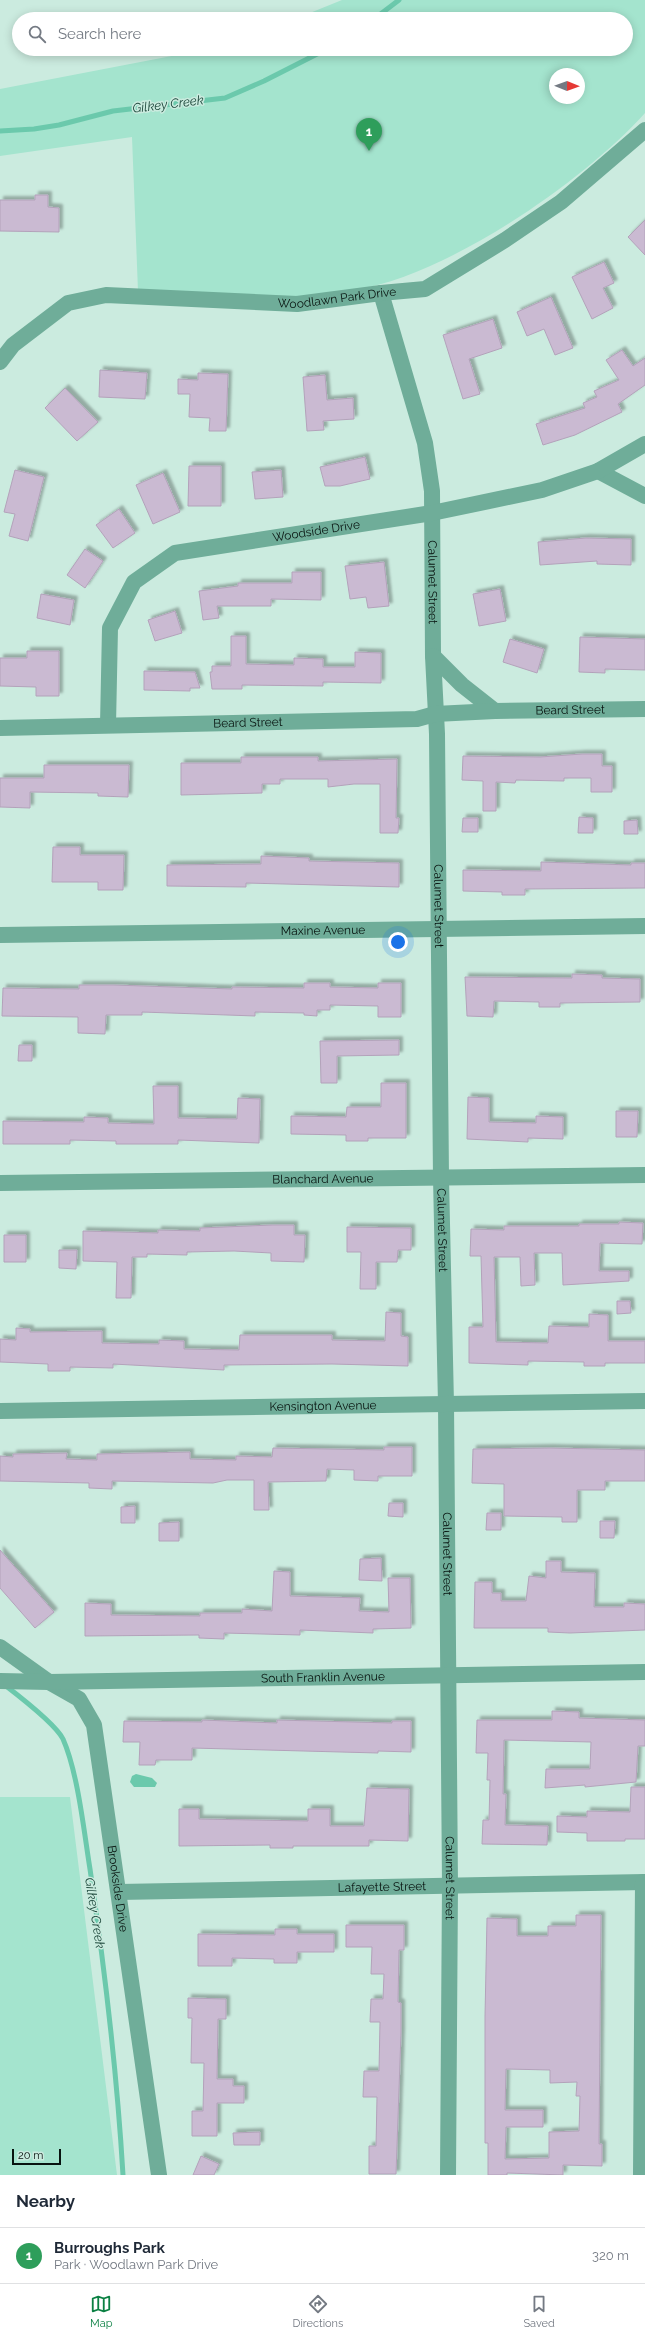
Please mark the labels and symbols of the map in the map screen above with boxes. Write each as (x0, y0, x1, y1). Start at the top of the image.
north arrow (549, 68, 585, 104)
water label: Gilkey Creek (131, 92, 205, 116)
pin: 1 (356, 118, 382, 151)
street label: Woodlawn Park Drive (277, 285, 397, 311)
street label: Woodside Drive (272, 517, 361, 545)
street label: Calumet Street (425, 540, 440, 624)
street label: Beard Street (535, 703, 605, 717)
street label: Beard Street (213, 715, 283, 730)
street label: Calumet Street (431, 864, 446, 948)
street label: Maxine Avenue (281, 923, 365, 938)
your location (388, 932, 408, 952)
street label: Blanchard Avenue (272, 1171, 374, 1187)
street label: Calumet Street (434, 1188, 450, 1272)
street label: Kensington Avenue (269, 1398, 377, 1414)
street label: Calumet Street (440, 1512, 455, 1596)
street label: South Franklin Avenue (261, 1669, 385, 1685)
street label: Calumet Street (443, 1836, 457, 1920)
street label: Brookside Drive (104, 1844, 131, 1933)
water label: Gilkey Creek (82, 1876, 108, 1950)
street label: Lafayette Street (338, 1879, 426, 1895)
scale bar (12, 2147, 61, 2166)

